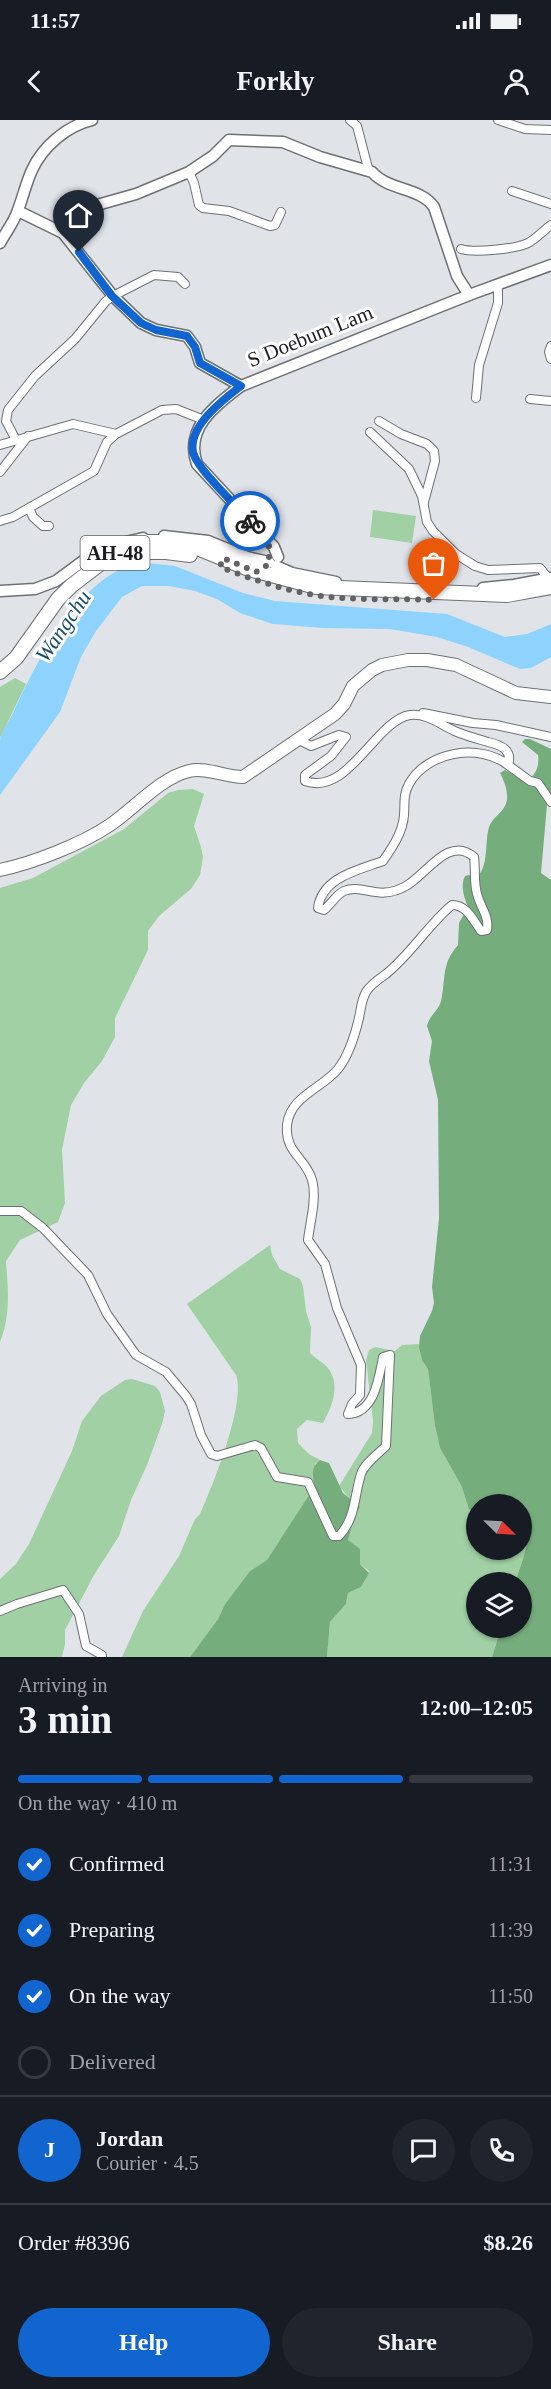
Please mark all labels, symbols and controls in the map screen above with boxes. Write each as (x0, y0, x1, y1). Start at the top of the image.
text: 11:57 (30, 8, 80, 33)
icon: back (18, 65, 51, 98)
icon: person (500, 65, 533, 98)
text: Forkly (237, 66, 315, 96)
pin (53, 190, 104, 252)
icon: home (62, 199, 95, 232)
street label: S Doebum Lam (244, 300, 376, 372)
courier (220, 491, 280, 551)
icon: bike (234, 505, 267, 538)
road number: AH-48 (80, 536, 150, 570)
pin (408, 538, 459, 600)
icon: bag (417, 547, 450, 580)
water label: Wangchu (30, 585, 96, 667)
north arrow (466, 1494, 532, 1560)
map controls (466, 1494, 532, 1638)
button: layers (466, 1572, 532, 1638)
text: Arriving in (18, 1674, 107, 1696)
text: 12:00–12:05 (419, 1695, 533, 1720)
text: 3 min (18, 1698, 112, 1741)
text: On the way · 410 m (18, 1792, 177, 1814)
icon: check (18, 1848, 51, 1881)
text: Confirmed (69, 1851, 164, 1876)
text: 11:31 (488, 1853, 533, 1875)
icon: check (18, 1914, 51, 1947)
text: Preparing (69, 1917, 155, 1942)
text: 11:39 (488, 1919, 533, 1941)
icon: check (18, 1980, 51, 2013)
text: On the way (69, 1983, 170, 2008)
text: 11:50 (488, 1985, 533, 2007)
text: Delivered (69, 2049, 156, 2074)
button: chat (392, 2119, 455, 2182)
button: phone (470, 2119, 533, 2182)
text: Jordan (96, 2126, 163, 2151)
text: J (44, 2137, 55, 2162)
text: Courier · 4.5 (96, 2152, 199, 2174)
text: Order #8396 (18, 2230, 130, 2255)
text: $8.26 (484, 2230, 533, 2255)
button: Help (18, 2308, 270, 2377)
button: Share (282, 2308, 533, 2377)

